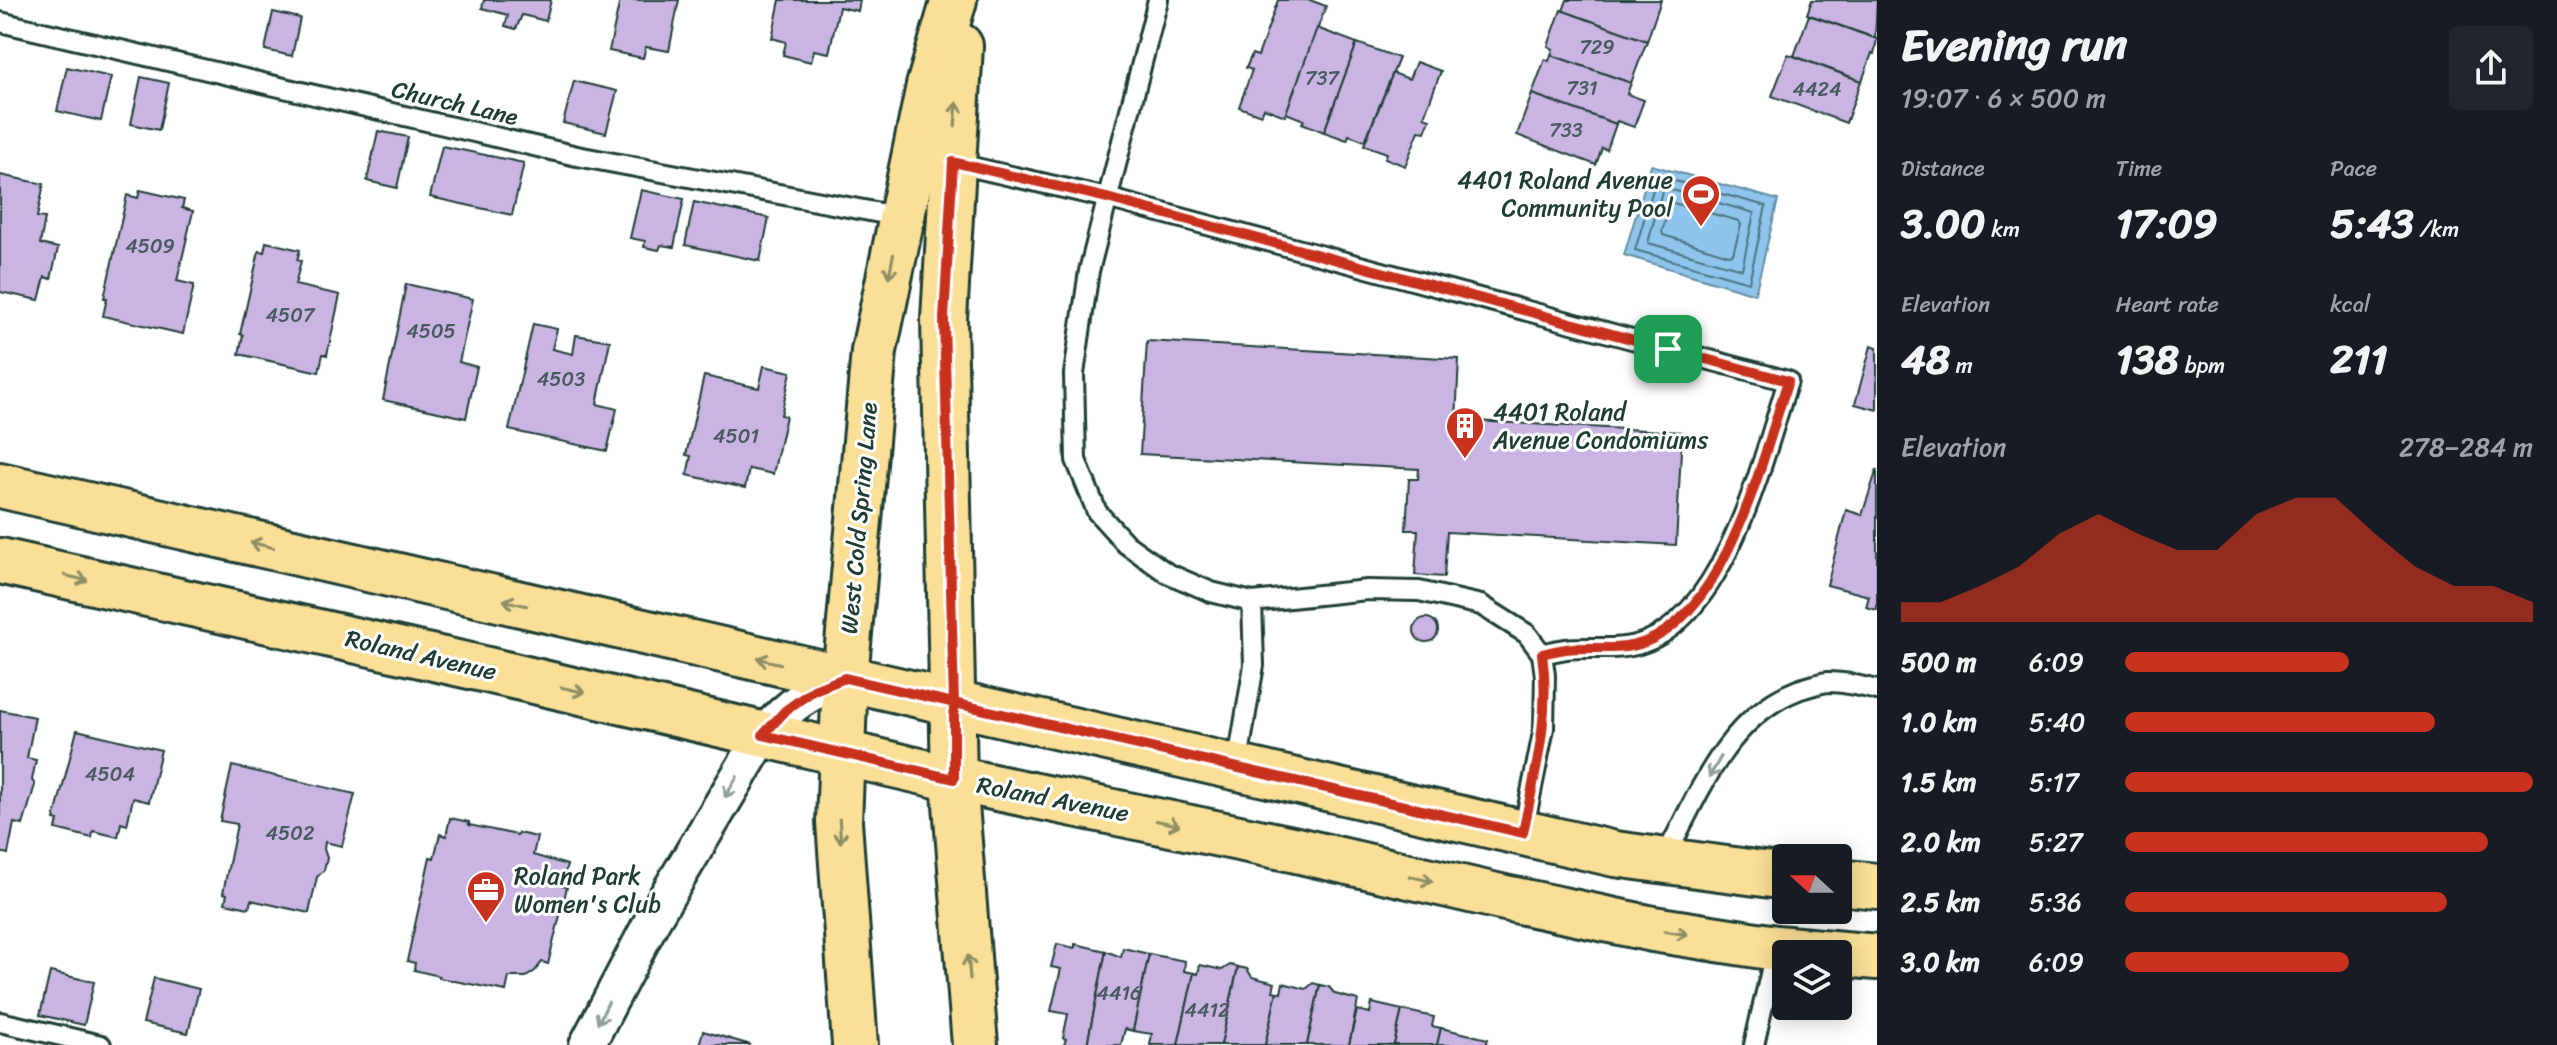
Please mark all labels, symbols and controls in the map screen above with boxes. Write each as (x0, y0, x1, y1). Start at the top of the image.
text: Evening run (1901, 6, 2127, 84)
button: share (2449, 26, 2533, 110)
house number: 729 (1579, 30, 1615, 65)
house number: 737 (1305, 61, 1340, 96)
street label: Church Lane (388, 68, 523, 138)
house number: 731 (1567, 71, 1597, 106)
house number: 4424 (1792, 72, 1842, 107)
text: 19:07 · 6 × 500 m (1901, 75, 2106, 121)
one-way arrow (949, 101, 964, 128)
house number: 733 (1549, 113, 1583, 148)
text: Distance (1901, 149, 1985, 188)
text: Time (2116, 149, 2162, 188)
text: Pace (2330, 149, 2377, 188)
place label: 4401 Roland Avenue Community Pool (1457, 159, 1674, 229)
sports icon: 4401 Roland Avenue Community Pool (1680, 173, 1722, 228)
text: 3.00 (1901, 188, 1986, 259)
text: 17:09 (2116, 188, 2218, 259)
text: 5:43 (2330, 188, 2414, 259)
text: km (1986, 210, 2020, 249)
text: /km (2414, 210, 2459, 249)
house number: 4509 (125, 229, 175, 264)
one-way arrow (883, 253, 898, 279)
text: Elevation (1901, 285, 1990, 324)
text: Heart rate (2116, 285, 2219, 324)
text: kcal (2330, 285, 2370, 324)
house number: 4507 (266, 298, 316, 333)
house number: 4505 (406, 314, 456, 349)
pin (1634, 315, 1702, 383)
text: 48 (1901, 324, 1950, 395)
text: 138 (2116, 324, 2179, 395)
text: 211 (2330, 324, 2388, 395)
icon: arrive (1646, 327, 1690, 371)
text: m (1950, 346, 1973, 385)
text: bpm (2179, 346, 2225, 385)
house number: 4503 (537, 362, 585, 397)
place label: 4401 Roland Avenue Condomiums (1492, 391, 1709, 461)
street label: West Cold Spring Lane (828, 400, 890, 636)
building icon: 4401 Roland Avenue Condomiums (1444, 405, 1486, 460)
house number: 4501 (713, 419, 759, 454)
text: Elevation (1901, 424, 2006, 470)
text: 278–284 m (2399, 424, 2533, 470)
one-way arrow (249, 537, 275, 552)
one-way arrow (63, 571, 88, 586)
one-way arrow (503, 595, 529, 610)
street label: Roland Avenue (341, 617, 501, 693)
text: 500 m (1901, 639, 1976, 685)
text: 6:09 (2029, 639, 2084, 685)
one-way arrow (756, 653, 782, 668)
one-way arrow (560, 683, 585, 698)
text: 1.0 km (1901, 699, 1977, 745)
text: 5:40 (2029, 699, 2085, 745)
one-way arrow (1707, 755, 1723, 778)
house number: 4504 (85, 757, 135, 792)
text: 1.5 km (1901, 759, 1976, 805)
text: 5:17 (2029, 759, 2079, 805)
street label: Roland Avenue (973, 764, 1133, 834)
one-way arrow (723, 775, 739, 798)
house number: 4502 (266, 816, 315, 851)
one-way arrow (1154, 816, 1180, 831)
one-way arrow (833, 817, 848, 844)
text: 2.0 km (1901, 819, 1981, 865)
text: 5:27 (2029, 819, 2083, 865)
north arrow (1772, 844, 1852, 924)
map controls (1772, 844, 1852, 1020)
place label: Roland Park Women's Club (514, 855, 661, 925)
office icon: Roland Park Women's Club (465, 869, 507, 924)
one-way arrow (1408, 872, 1434, 887)
text: 2.5 km (1901, 879, 1980, 925)
text: 5:36 (2029, 879, 2082, 925)
one-way arrow (1663, 926, 1688, 941)
text: 3.0 km (1901, 939, 1980, 985)
text: 6:09 (2029, 939, 2084, 985)
button: layers (1772, 940, 1852, 1020)
one-way arrow (961, 954, 976, 981)
house number: 4416 (1097, 976, 1141, 1011)
house number: 4412 (1184, 993, 1230, 1028)
one-way arrow (594, 1000, 610, 1024)

